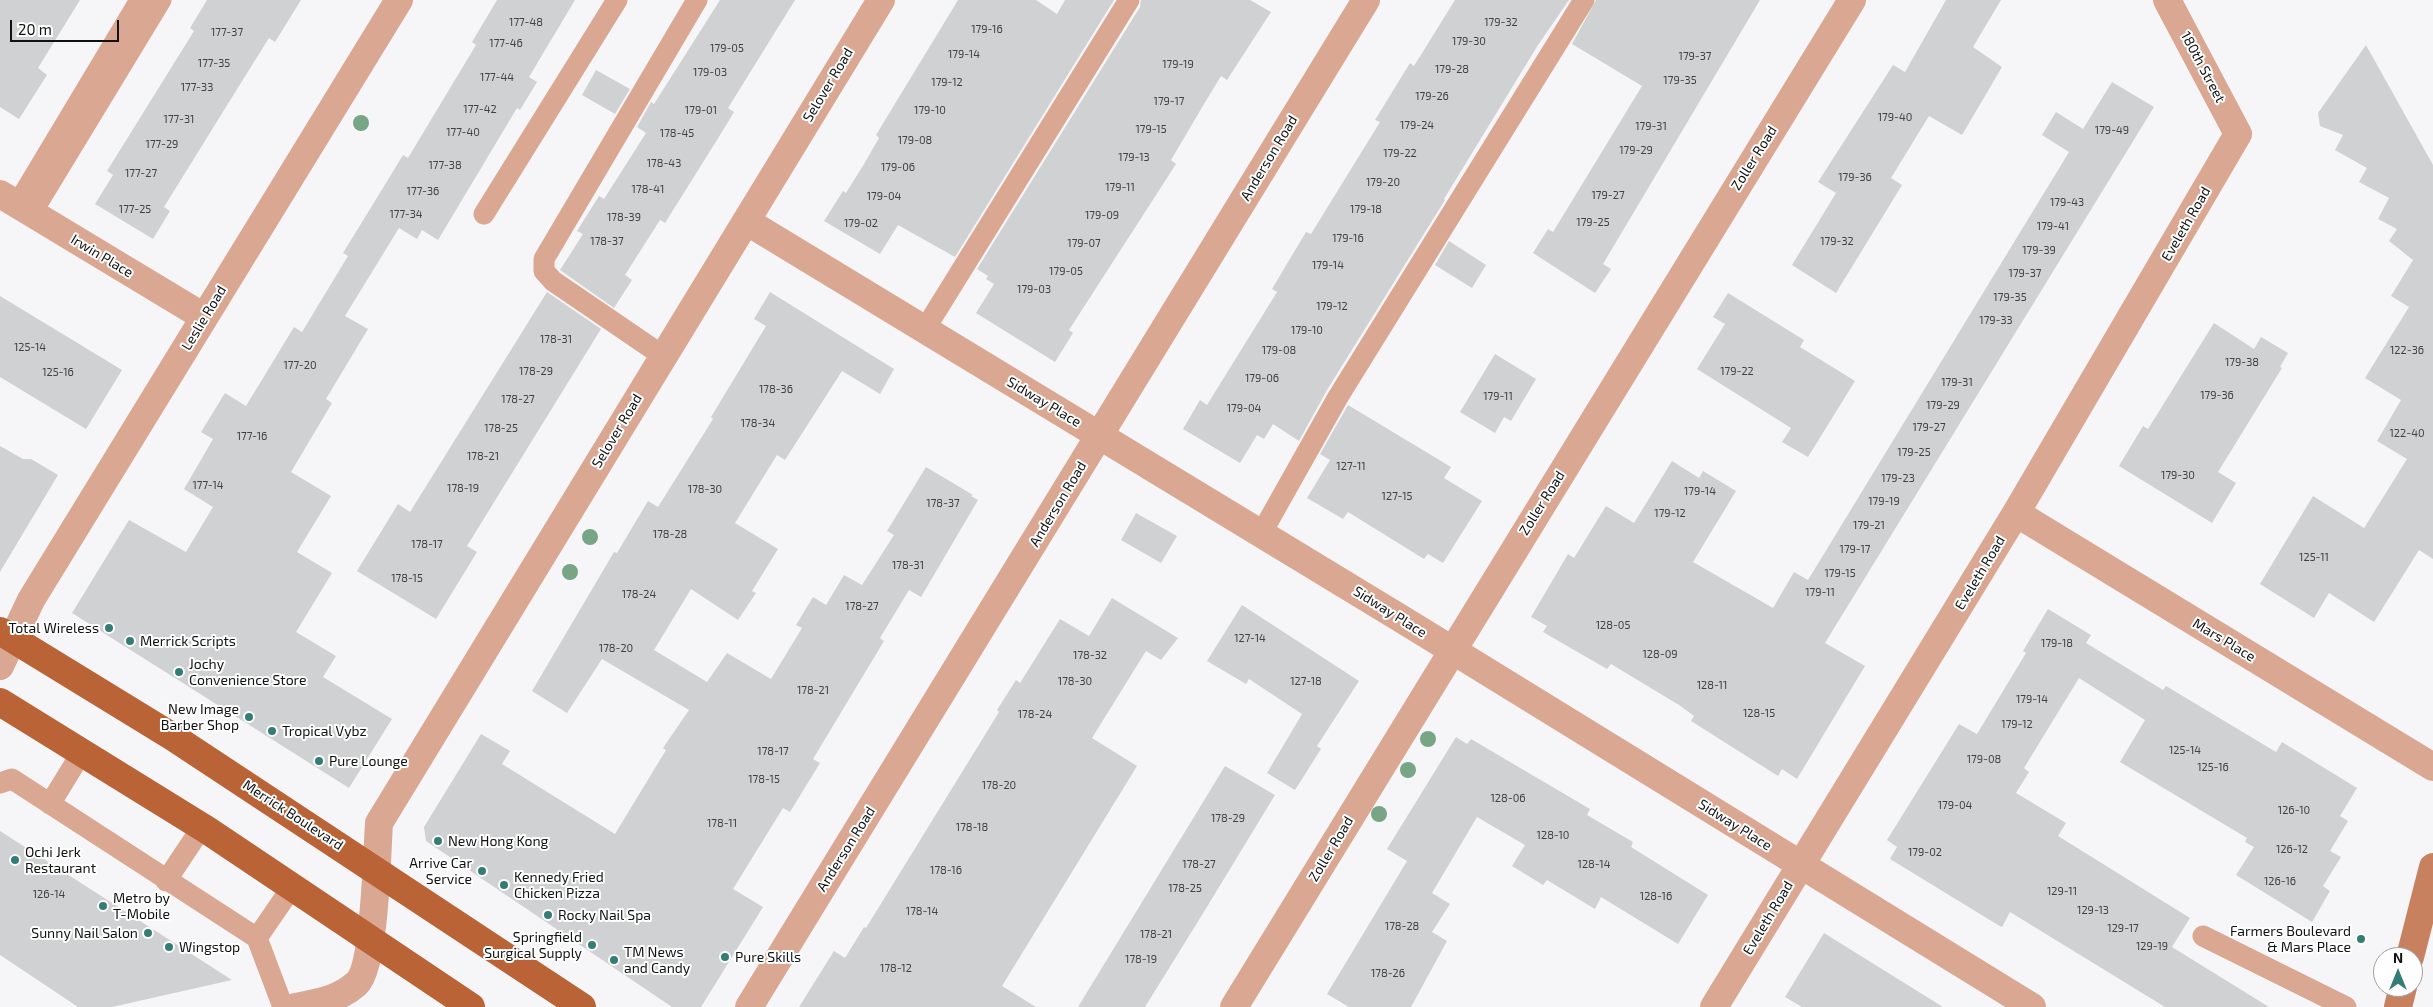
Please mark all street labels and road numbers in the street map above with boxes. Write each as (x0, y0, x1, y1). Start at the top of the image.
street label: 180th Street (2177, 29, 2229, 105)
street label: Selover Road (799, 45, 857, 125)
street label: Anderson Road (1237, 112, 1301, 204)
street label: Zoller Road (1728, 123, 1780, 193)
street label: Eveleth Road (2158, 184, 2214, 264)
street label: Irwin Place (68, 231, 136, 281)
street label: Leslie Road (178, 283, 230, 353)
street label: Sidway Place (1004, 373, 1084, 431)
street label: Selover Road (588, 391, 646, 471)
street label: Anderson Road (1026, 458, 1090, 550)
street label: Zoller Road (1516, 468, 1568, 538)
street label: Eveleth Road (1951, 533, 2009, 613)
street label: Sidway Place (1350, 583, 1430, 641)
street label: Mars Place (2190, 615, 2258, 665)
street label: Merrick Boulevard (240, 776, 346, 854)
street label: Sidway Place (1695, 796, 1775, 854)
street label: Anderson Road (813, 804, 879, 894)
street label: Zoller Road (1305, 814, 1357, 884)
street label: Eveleth Road (1739, 878, 1797, 958)

